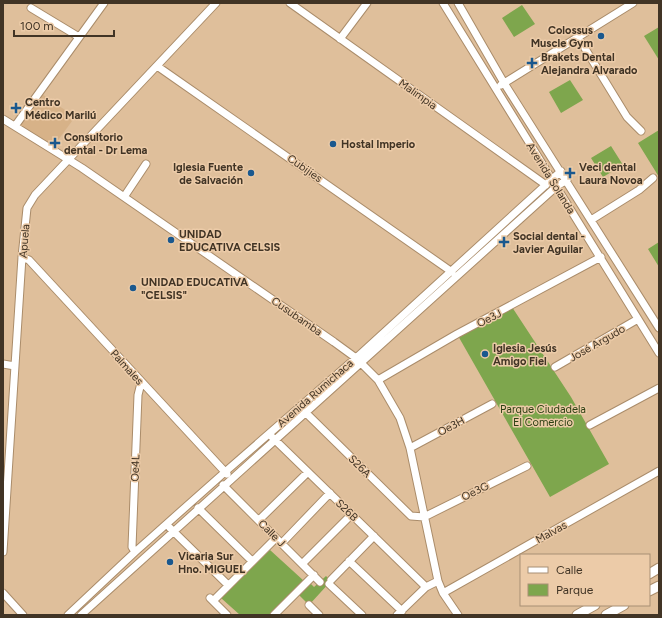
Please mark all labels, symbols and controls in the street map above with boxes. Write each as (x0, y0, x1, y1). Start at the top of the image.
scale bar (14, 12, 114, 38)
text: 100 m (20, 19, 54, 33)
place label: Colossus Muscle Gym (531, 24, 593, 50)
marker: Colossus Muscle Gym (596, 31, 606, 41)
place label: Brakets Dental Alejandra Alvarado (541, 51, 638, 77)
marker: Brakets Dental Alejandra Alvarado (526, 57, 538, 69)
street label: Malimpia (396, 76, 439, 112)
place label: Centro Médico Marilú (25, 96, 96, 122)
marker: Centro Médico Marilú (10, 102, 22, 114)
place label: Consultorio dental - Dr Lema (64, 131, 148, 157)
marker: Consultorio dental - Dr Lema (49, 137, 61, 149)
place label: Hostal Imperio (341, 138, 416, 151)
marker: Hostal Imperio (328, 139, 338, 149)
street label: Avenida Solanda (523, 140, 578, 216)
street label: Cubijies (285, 152, 325, 185)
place label: Iglesia Fuente de Salvación (173, 161, 243, 187)
place label: Veci dental Laura Novoa (579, 161, 643, 187)
marker: Veci dental Laura Novoa (564, 167, 576, 179)
marker: Iglesia Fuente de Salvación (246, 168, 256, 178)
street label: Apuela (17, 223, 32, 259)
place label: UNIDAD EDUCATIVA CELSIS (179, 228, 281, 254)
place label: Social dental - Javier Aguilar (513, 230, 585, 256)
marker: UNIDAD EDUCATIVA CELSIS (166, 235, 176, 245)
marker: Social dental - Javier Aguilar (498, 236, 510, 248)
place label: UNIDAD EDUCATIVA "CELSIS" (141, 276, 248, 302)
marker: UNIDAD EDUCATIVA "CELSIS" (128, 283, 138, 293)
street label: Cusubamba (269, 294, 325, 339)
street label: Oe3J (475, 307, 504, 330)
street label: José Argudo (567, 322, 628, 365)
place label: Iglesia Jesús Amigo Fiel (493, 342, 557, 368)
street label: Palmales (107, 347, 146, 388)
marker: Iglesia Jesús Amigo Fiel (480, 349, 490, 359)
street label: Avenida Rumichaca (275, 357, 356, 430)
park label: Parque Ciudadela El Comercio (500, 403, 586, 429)
street label: Oe3H (435, 414, 467, 439)
street label: S26A (346, 452, 374, 481)
street label: Oe4L (129, 454, 142, 482)
street label: Oe3G (459, 479, 491, 504)
street label: S26B (333, 497, 361, 524)
street label: Calle J (255, 517, 288, 550)
street label: Malvas (533, 519, 569, 546)
place label: Vicaria Sur Hno. MIGUEL (178, 550, 245, 576)
legend (520, 554, 650, 606)
marker: Vicaria Sur Hno. MIGUEL (165, 557, 175, 567)
text: Calle (556, 563, 583, 577)
text: Parque (556, 583, 594, 597)

